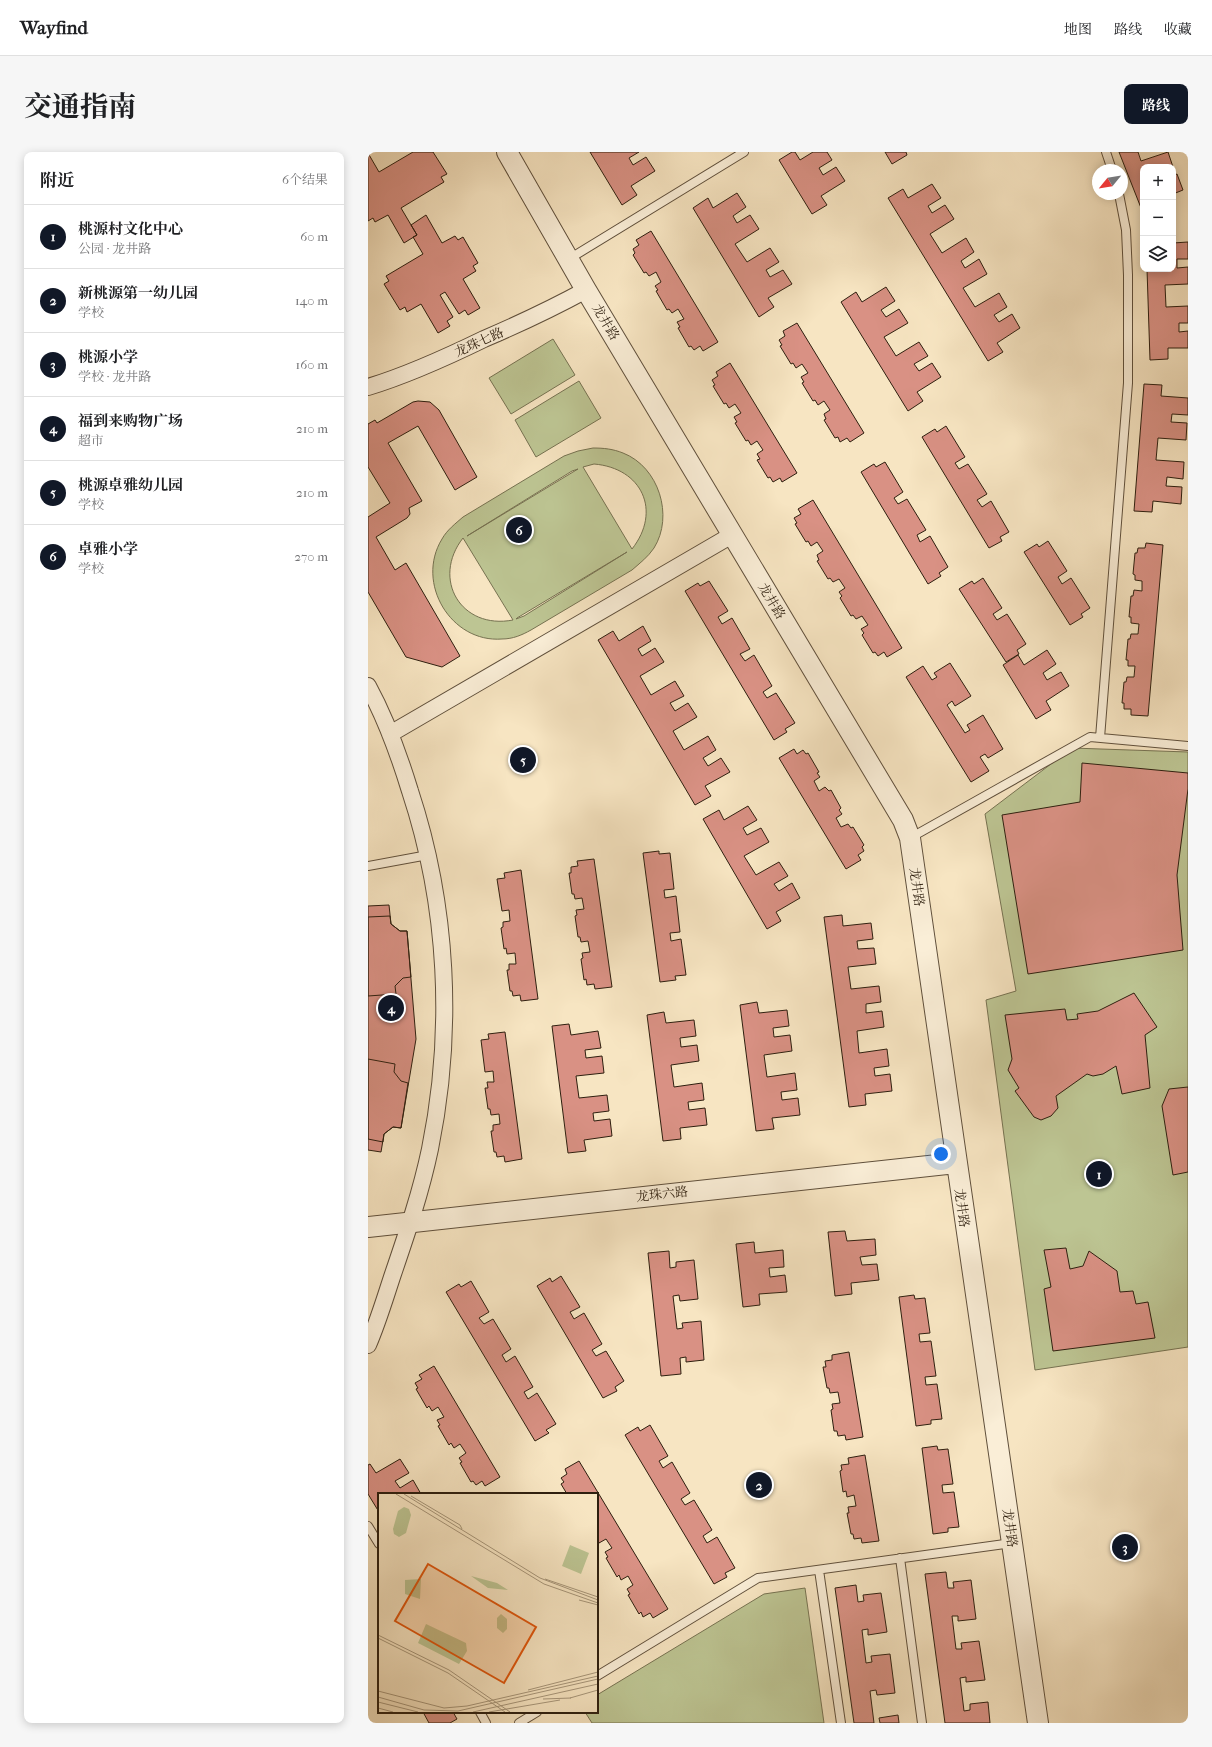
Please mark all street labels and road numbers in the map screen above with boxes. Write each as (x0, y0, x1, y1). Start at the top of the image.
street label: 龙井路 (590, 301, 622, 343)
street label: 龙珠七路 (452, 325, 506, 359)
street label: 龙井路 (756, 580, 788, 622)
street label: 龙井路 (907, 867, 927, 907)
street label: 龙珠六路 (635, 1184, 689, 1204)
street label: 龙井路 (952, 1188, 972, 1228)
street label: 龙井路 (1000, 1508, 1020, 1548)

